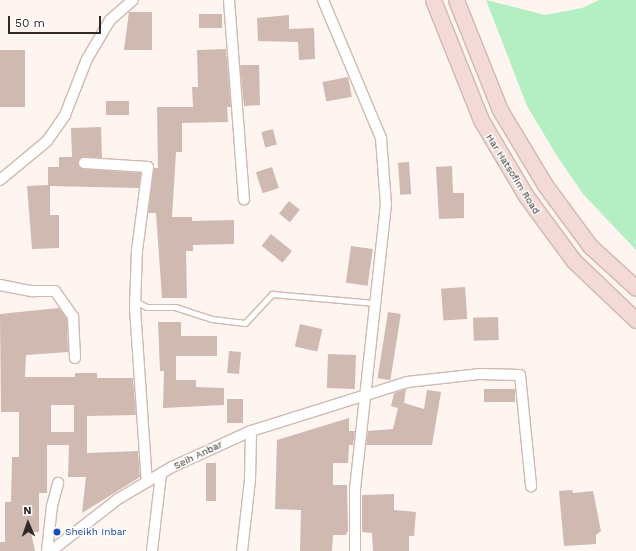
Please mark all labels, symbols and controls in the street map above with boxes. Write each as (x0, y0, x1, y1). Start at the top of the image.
scale bar (10, 8, 103, 34)
text: 50 m (15, 16, 45, 30)
street label: Har Hatsofim Road (483, 132, 543, 216)
street label: Seih Anbar (171, 438, 225, 472)
north arrow (8, 503, 48, 543)
text: N (23, 504, 32, 517)
place label: Sheikh Inbar (65, 526, 126, 538)
marker: Sheikh Inbar (52, 527, 62, 537)

